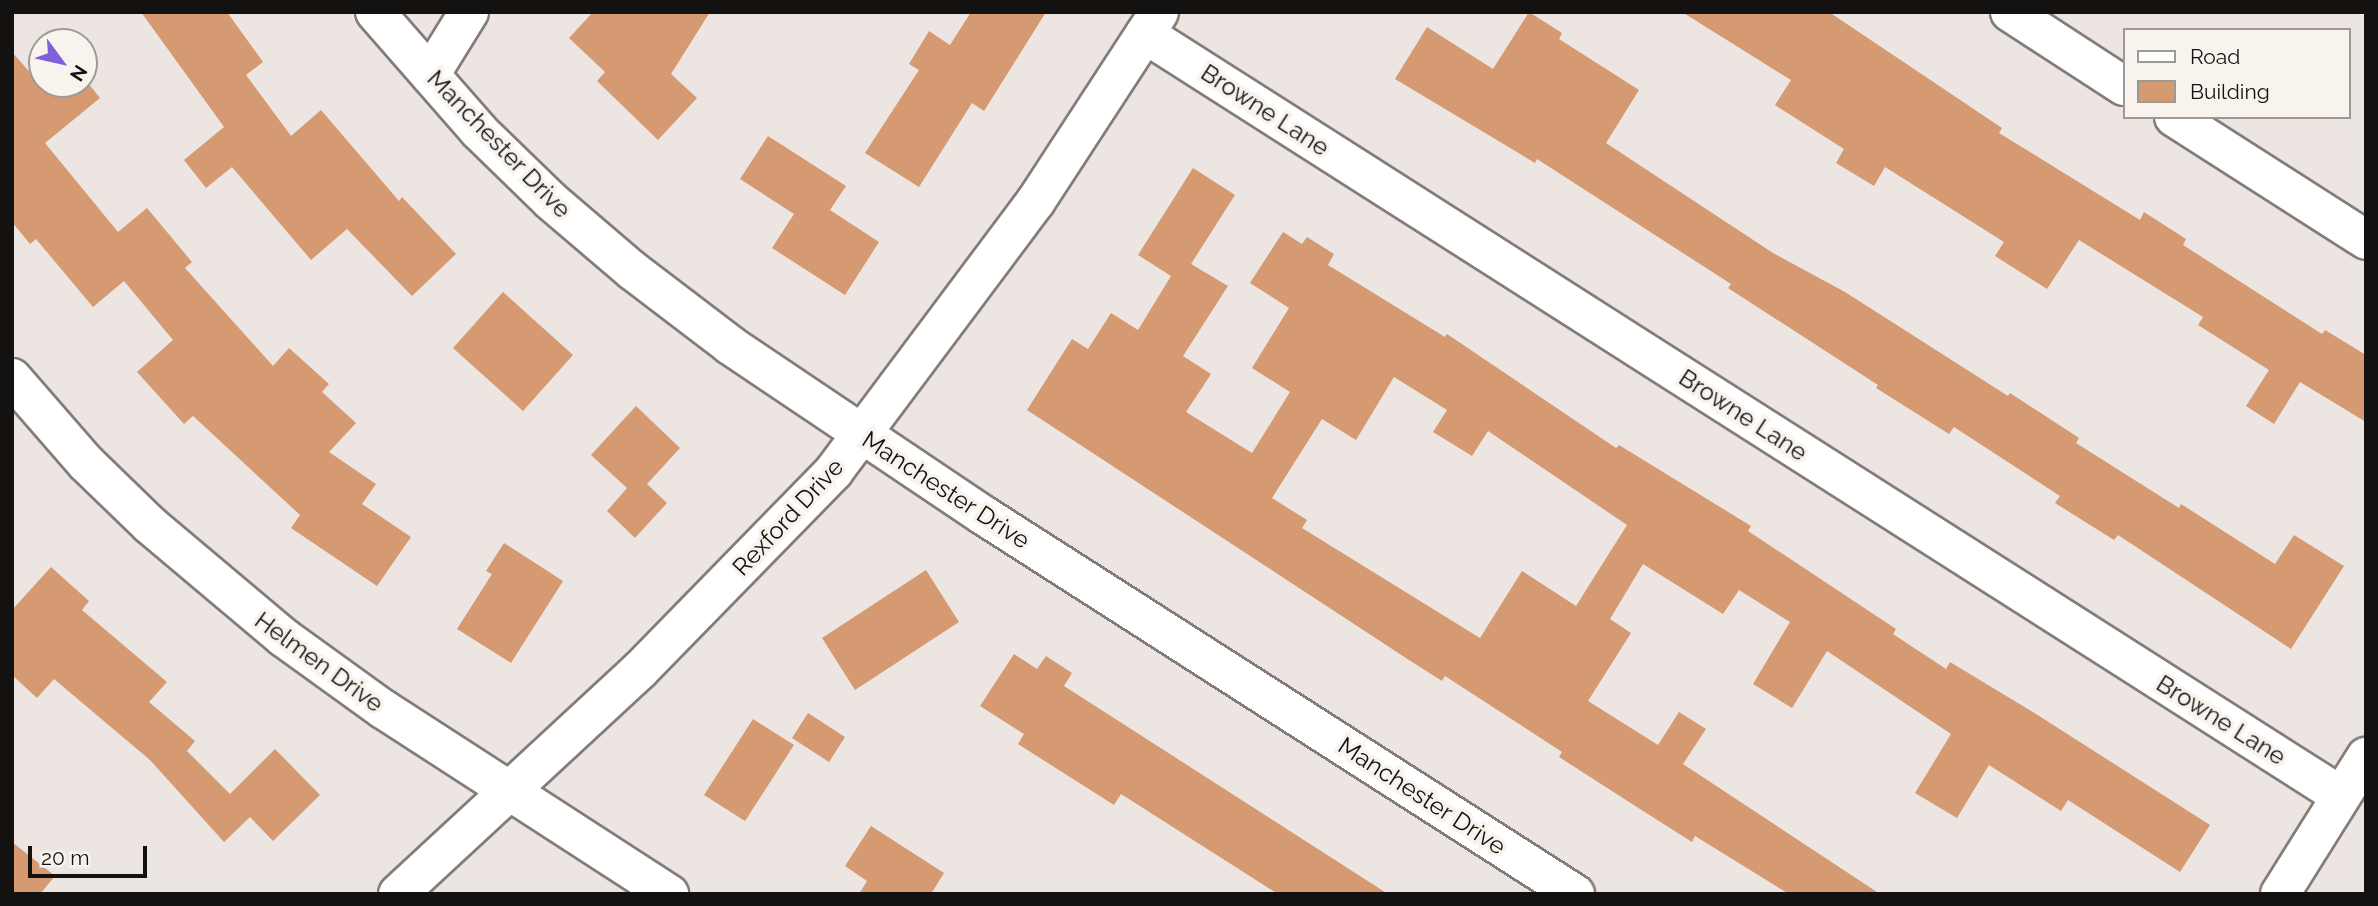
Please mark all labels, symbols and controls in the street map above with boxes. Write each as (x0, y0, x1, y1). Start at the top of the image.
north arrow (28, 28, 98, 98)
legend (2122, 28, 2350, 119)
text: Road (2190, 44, 2240, 69)
street label: Browne Lane (1196, 58, 1334, 162)
text: N (66, 61, 92, 85)
street label: Manchester Drive (421, 64, 577, 224)
text: Building (2190, 79, 2270, 104)
street label: Browne Lane (1674, 363, 1812, 467)
street label: Manchester Drive (857, 425, 1035, 555)
street label: Rexford Drive (727, 453, 849, 581)
street label: Helmen Drive (249, 606, 389, 718)
street label: Browne Lane (2151, 669, 2291, 771)
street label: Manchester Drive (1333, 731, 1511, 861)
scale bar (32, 832, 150, 876)
text: 20 m (41, 845, 89, 870)

